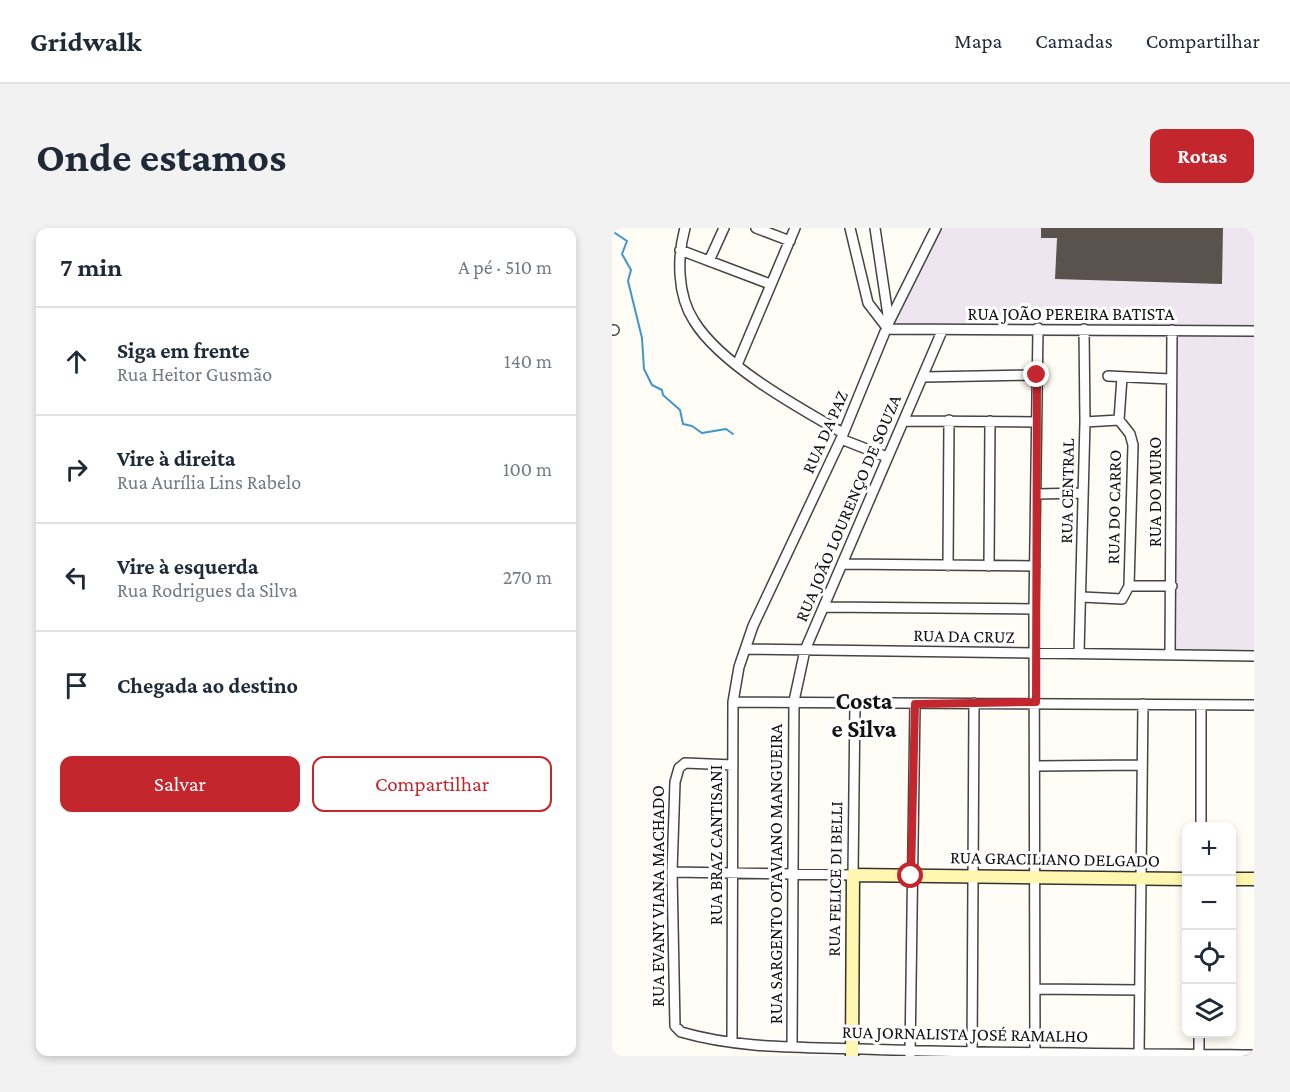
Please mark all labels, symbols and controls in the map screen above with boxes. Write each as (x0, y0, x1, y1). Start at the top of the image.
text: Gridwalk (30, 26, 142, 57)
text: Mapa (954, 29, 1002, 53)
text: Camadas (1035, 29, 1113, 53)
text: Compartilhar (1146, 29, 1260, 53)
button: Rotas (1150, 129, 1254, 183)
text: Onde estamos (36, 133, 286, 180)
text: 7 min (60, 253, 122, 282)
text: A pé · 510 m (458, 256, 552, 278)
street label: RUA JOÃO PEREIRA BATISTA (967, 304, 1175, 324)
text: Siga em frente (117, 338, 250, 363)
icon: ahead (60, 345, 93, 378)
text: 140 m (504, 350, 552, 372)
route end (1023, 361, 1049, 387)
text: Rua Heitor Gusmão (117, 363, 272, 385)
street label: RUA DA PAZ (798, 388, 852, 476)
street label: RUA JOÃO LOURENÇO DE SOUZA (791, 391, 905, 625)
street label: RUA DO MURO (1145, 437, 1165, 547)
street label: RUA CENTRAL (1056, 438, 1078, 544)
text: Vire à direita (117, 446, 236, 471)
street label: RUA DO CARRO (1103, 450, 1125, 564)
icon: right (60, 453, 93, 486)
text: 100 m (503, 458, 552, 480)
text: Rua Aurília Lins Rabelo (117, 471, 301, 493)
text: Vire à esquerda (117, 554, 258, 579)
icon: left (60, 561, 93, 594)
text: 270 m (503, 566, 552, 588)
text: Rua Rodrigues da Silva (117, 579, 297, 601)
street label: RUA DA CRUZ (913, 625, 1015, 647)
icon: arrive (60, 669, 93, 702)
text: Chegada ao destino (117, 673, 298, 698)
district label: Costa e Silva (832, 687, 897, 742)
street label: RUA SARGENTO OTAVIANO MANGUEIRA (766, 723, 786, 1024)
button: Salvar (60, 756, 300, 812)
button: Compartilhar (312, 756, 552, 812)
street label: RUA BRAZ CANTISANI (706, 765, 726, 925)
street label: RUA EVANY VIANA MACHADO (648, 785, 668, 1007)
street label: RUA FELICE DI BELLI (824, 801, 846, 957)
map controls (1182, 822, 1236, 1038)
button: + (1182, 822, 1236, 876)
street label: RUA GRACILIANO DELGADO (950, 847, 1160, 871)
route start (897, 862, 923, 888)
button: − (1182, 876, 1236, 930)
button: locate (1182, 930, 1236, 984)
button: layers (1182, 984, 1236, 1038)
street label: RUA JORNALISTA JOSÉ RAMALHO (842, 1022, 1088, 1046)

